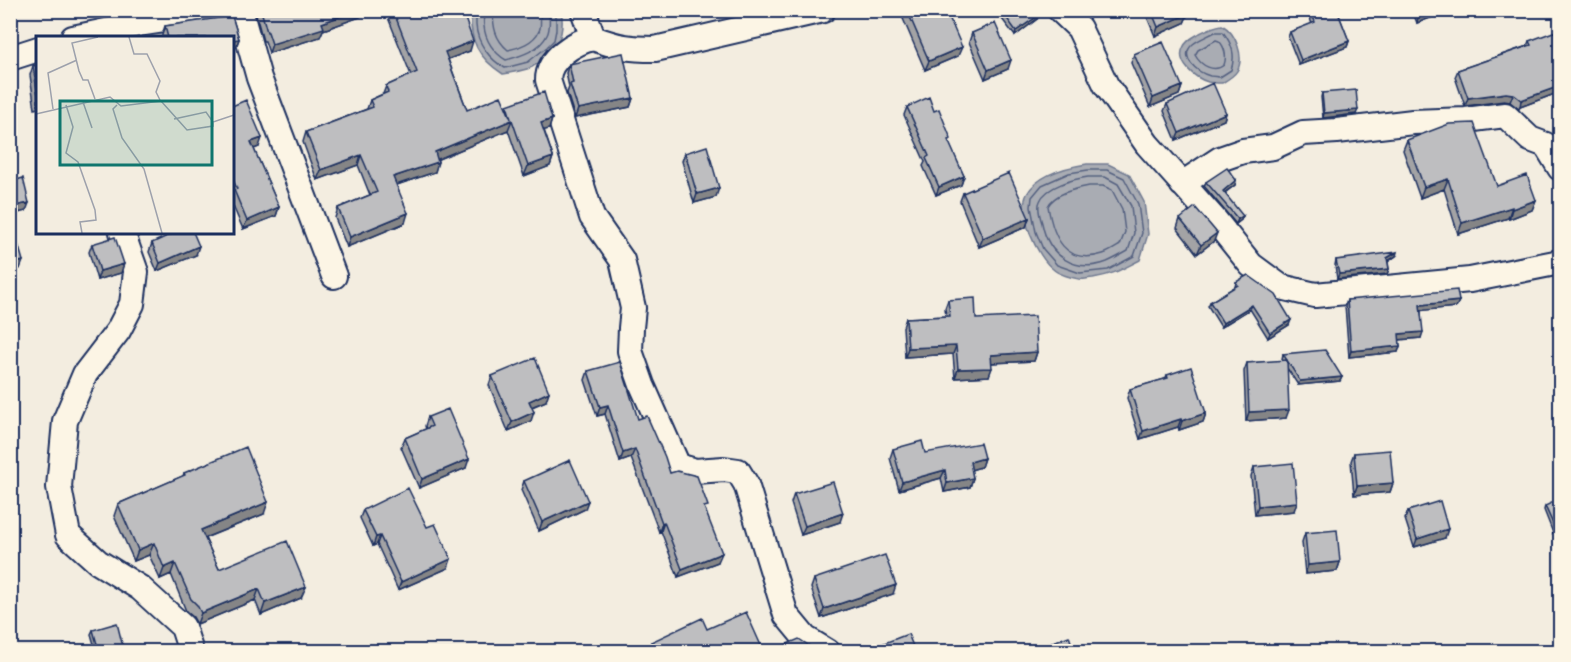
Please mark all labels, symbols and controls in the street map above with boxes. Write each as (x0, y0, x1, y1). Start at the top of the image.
inset map (36, 36, 234, 234)

